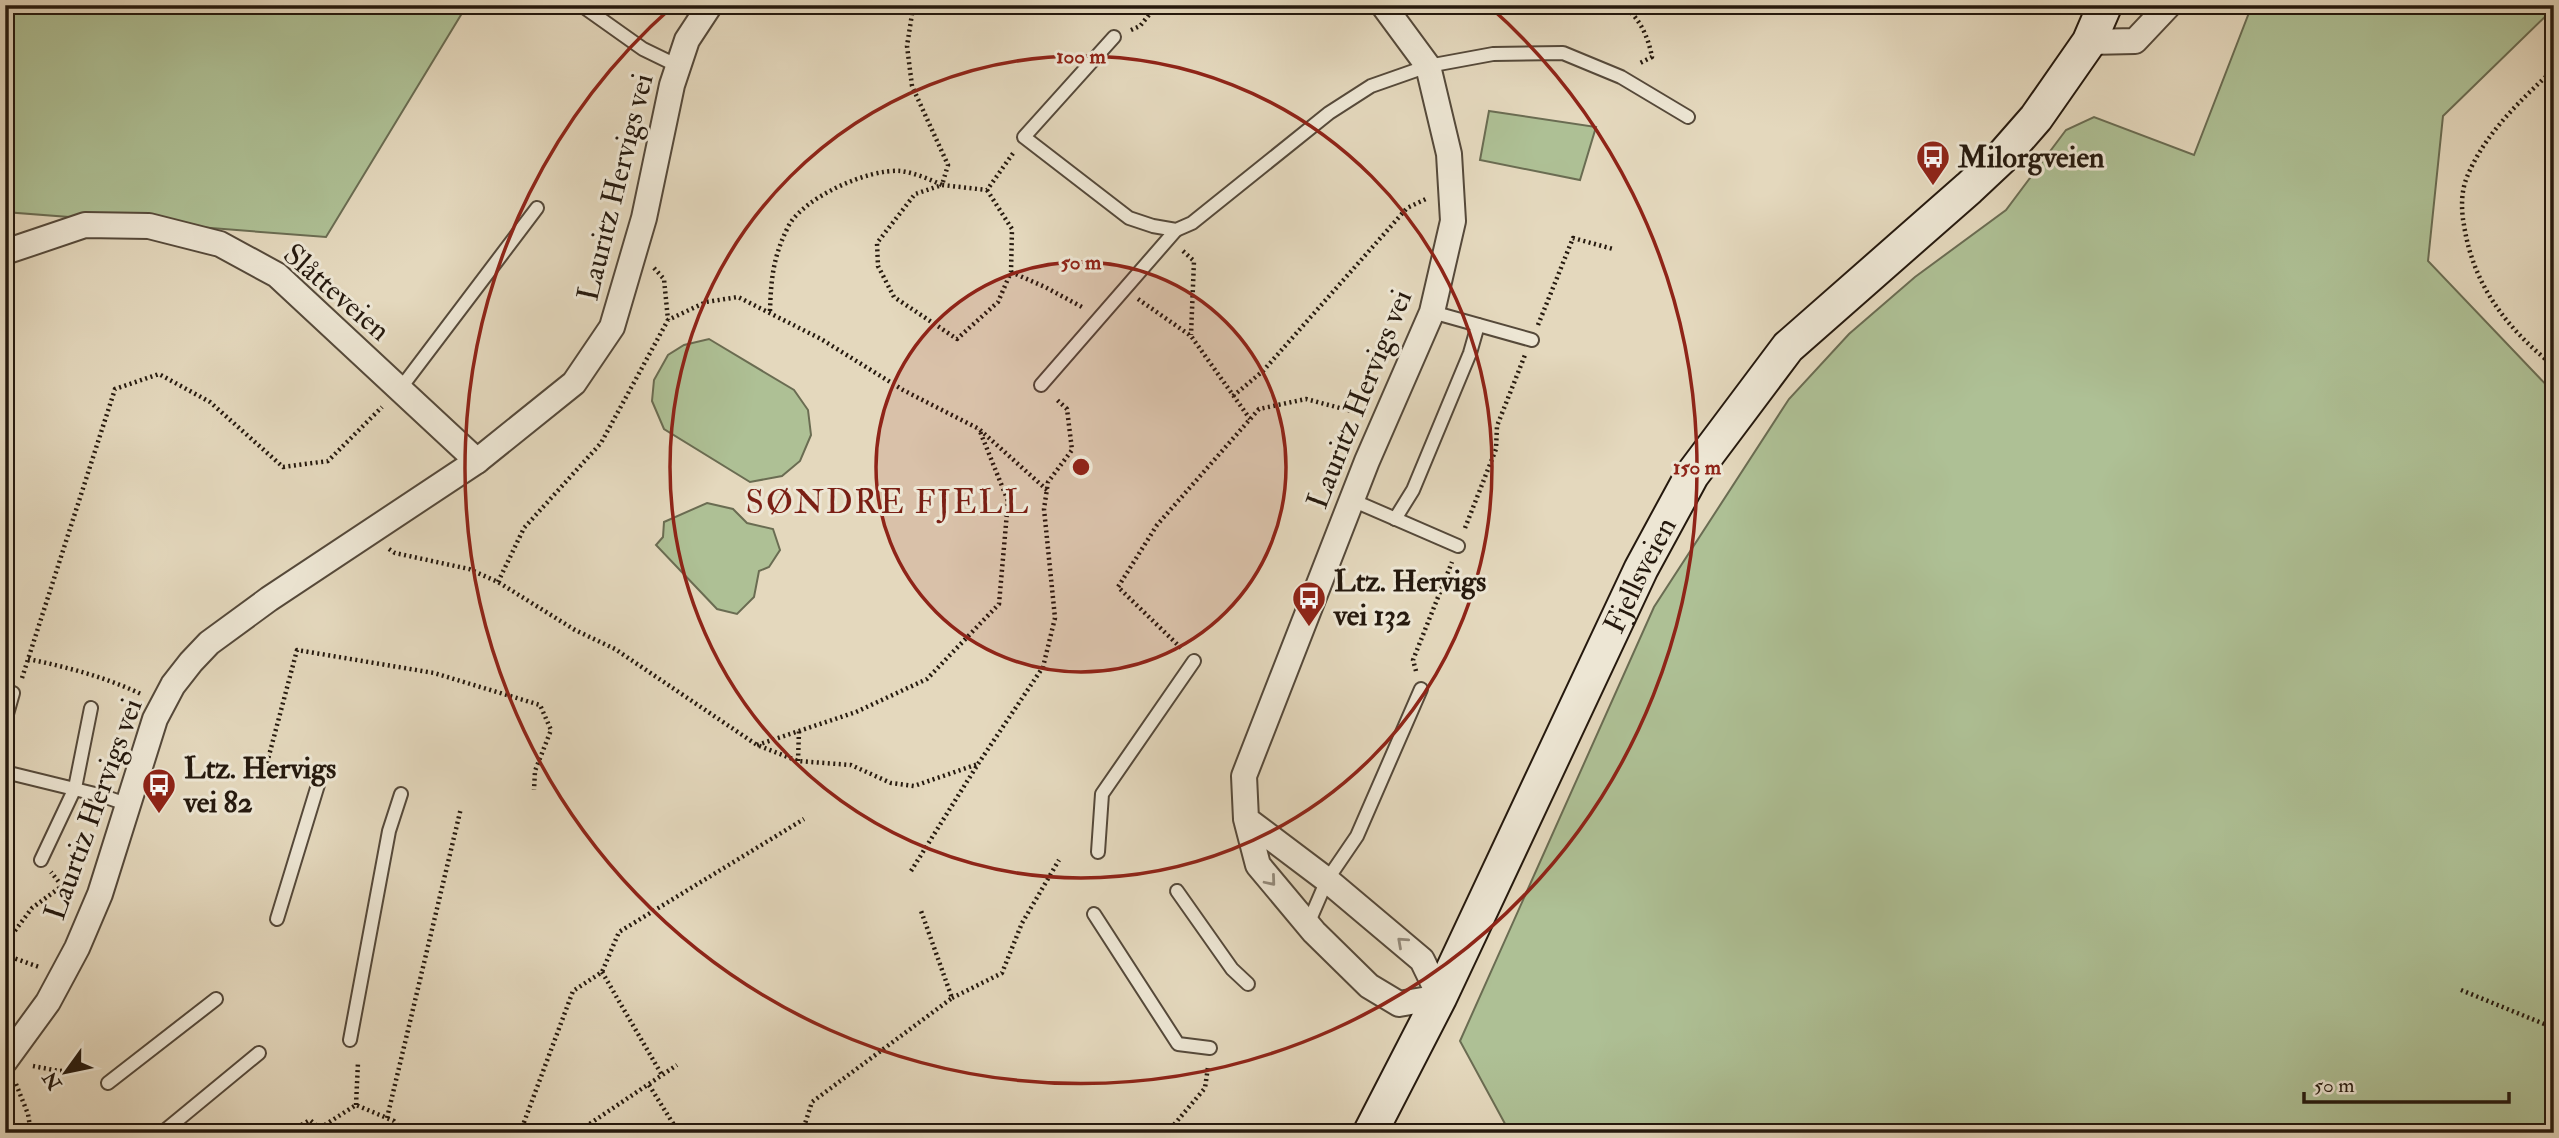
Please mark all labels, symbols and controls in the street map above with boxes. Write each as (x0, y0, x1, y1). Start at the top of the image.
text: 100 m (1056, 43, 1107, 70)
street label: Lauritz Hervigs vei (569, 70, 662, 305)
bus stop icon: Milorgveien (1914, 138, 1952, 187)
place label: Milorgveien (1957, 139, 2105, 176)
street label: Slåtteveien (276, 236, 398, 349)
text: 50 m (1061, 249, 1102, 276)
street label: Lauritz Hervigs vei (1299, 284, 1420, 514)
text: 150 m (1673, 454, 1722, 481)
centre of rings (1069, 455, 1093, 479)
district label: SØNDRE FJELL (746, 482, 1030, 524)
street label: Fjellsveien (1596, 511, 1685, 639)
place label: Ltz. Hervigs vei 132 (1333, 563, 1486, 634)
bus stop icon: Ltz. Hervigs vei 132 (1290, 579, 1328, 628)
street label: Laurtiz Hervigs vei (36, 693, 151, 925)
place label: Ltz. Hervigs vei 82 (183, 750, 336, 821)
bus stop icon: Ltz. Hervigs vei 82 (140, 766, 178, 815)
one-way arrow (1263, 873, 1275, 886)
one-way arrow (1398, 938, 1411, 950)
north arrow (32, 1036, 102, 1106)
scale bar (2304, 1061, 2508, 1105)
text: N (37, 1066, 68, 1095)
text: 50 m (2314, 1072, 2355, 1099)

